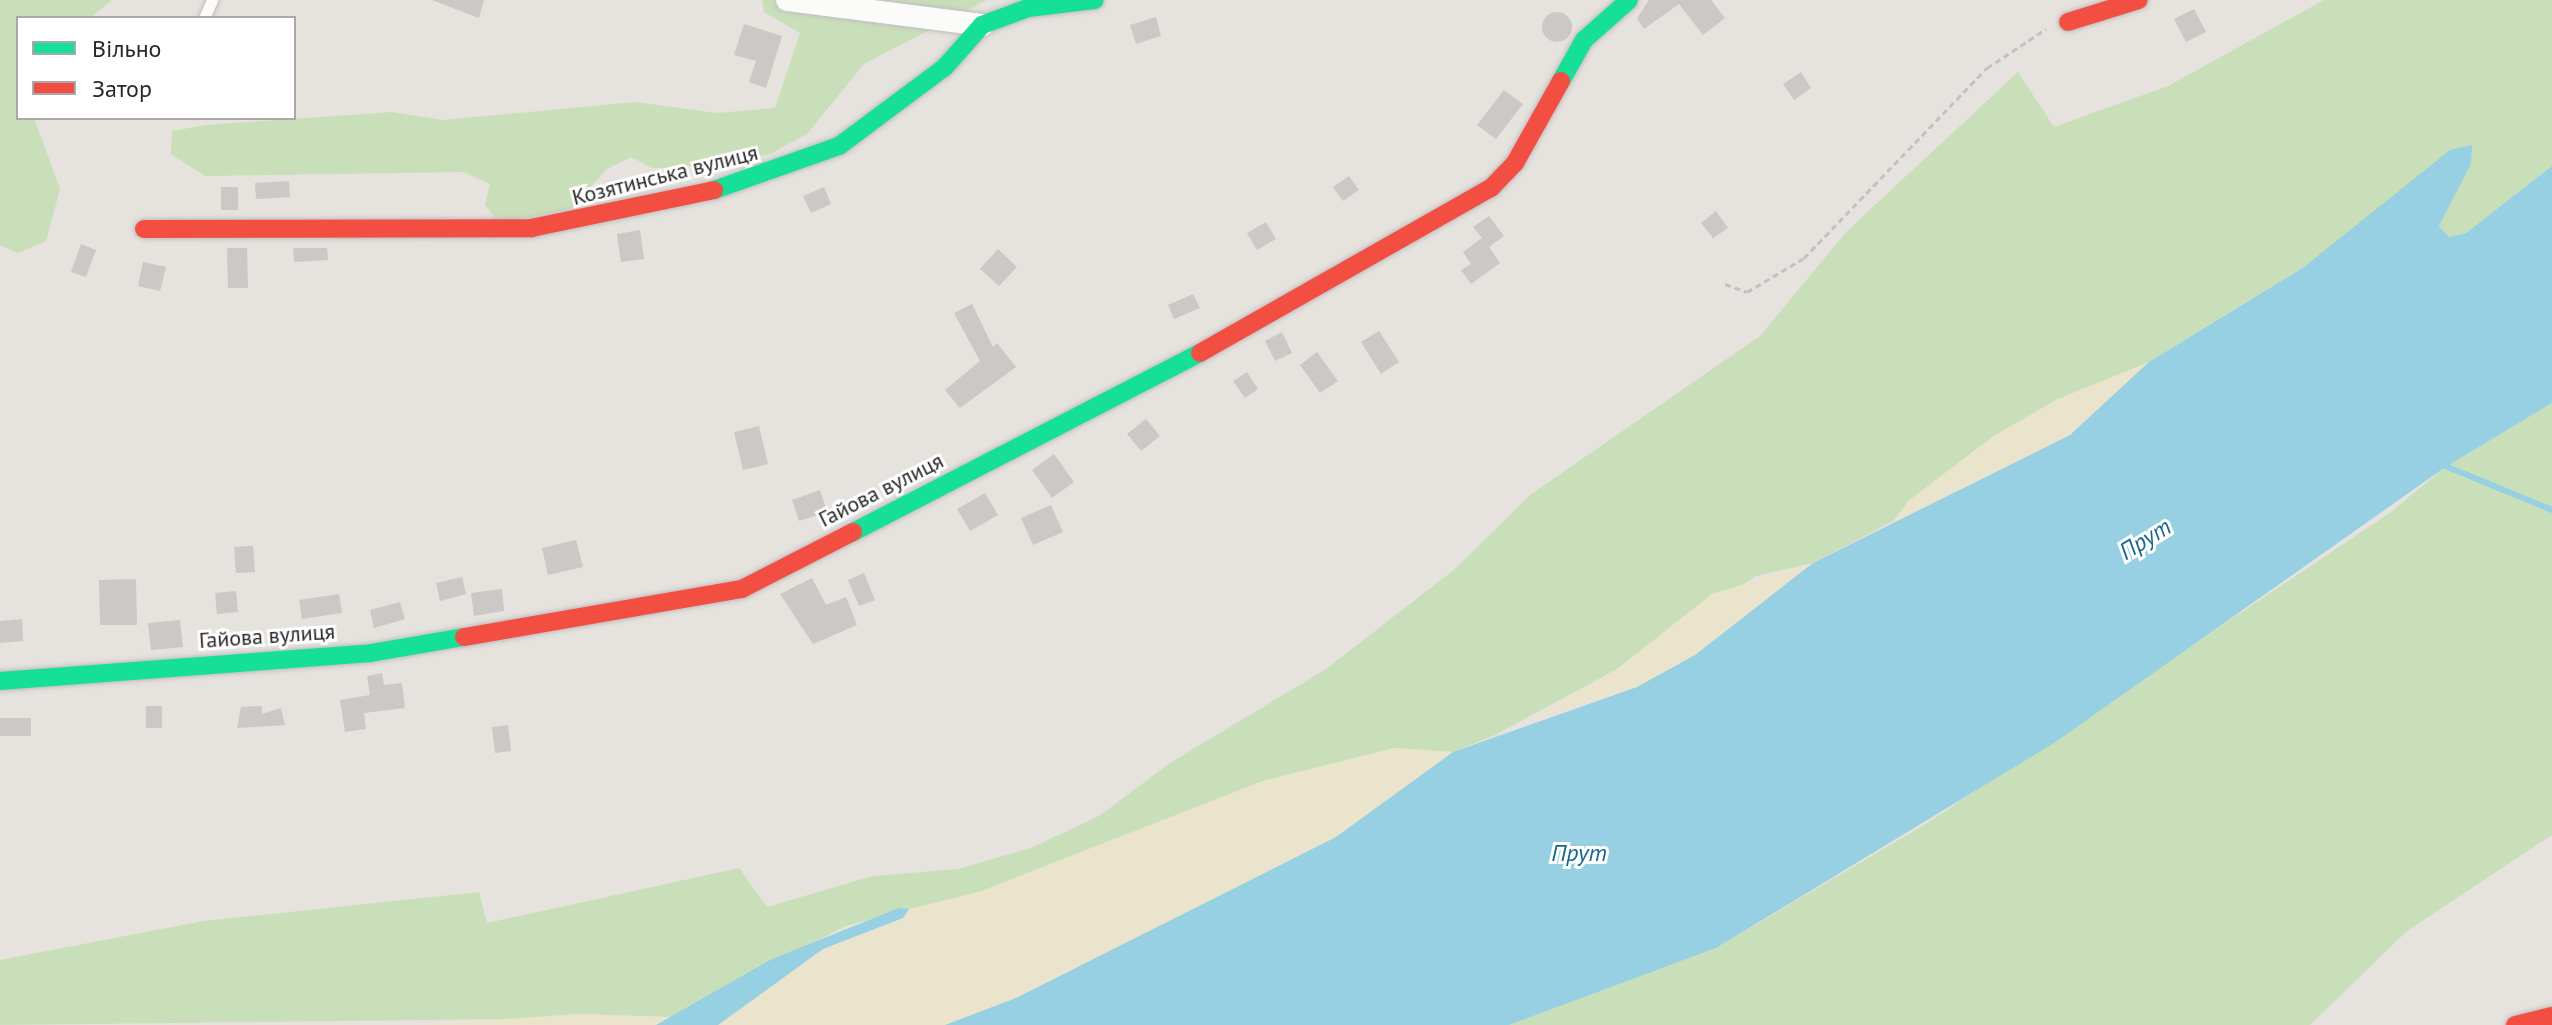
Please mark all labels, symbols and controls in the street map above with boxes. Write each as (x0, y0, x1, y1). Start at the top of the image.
legend (16, 16, 296, 120)
text: Вільно (92, 33, 161, 64)
text: Затор (92, 73, 152, 104)
street label: Козятинська вулиця (569, 139, 761, 211)
street label: Гайова вулиця (814, 447, 948, 533)
water label: Прут (2114, 512, 2176, 566)
street label: Гайова вулиця (198, 618, 336, 654)
water label: Прут (1551, 839, 1607, 867)

